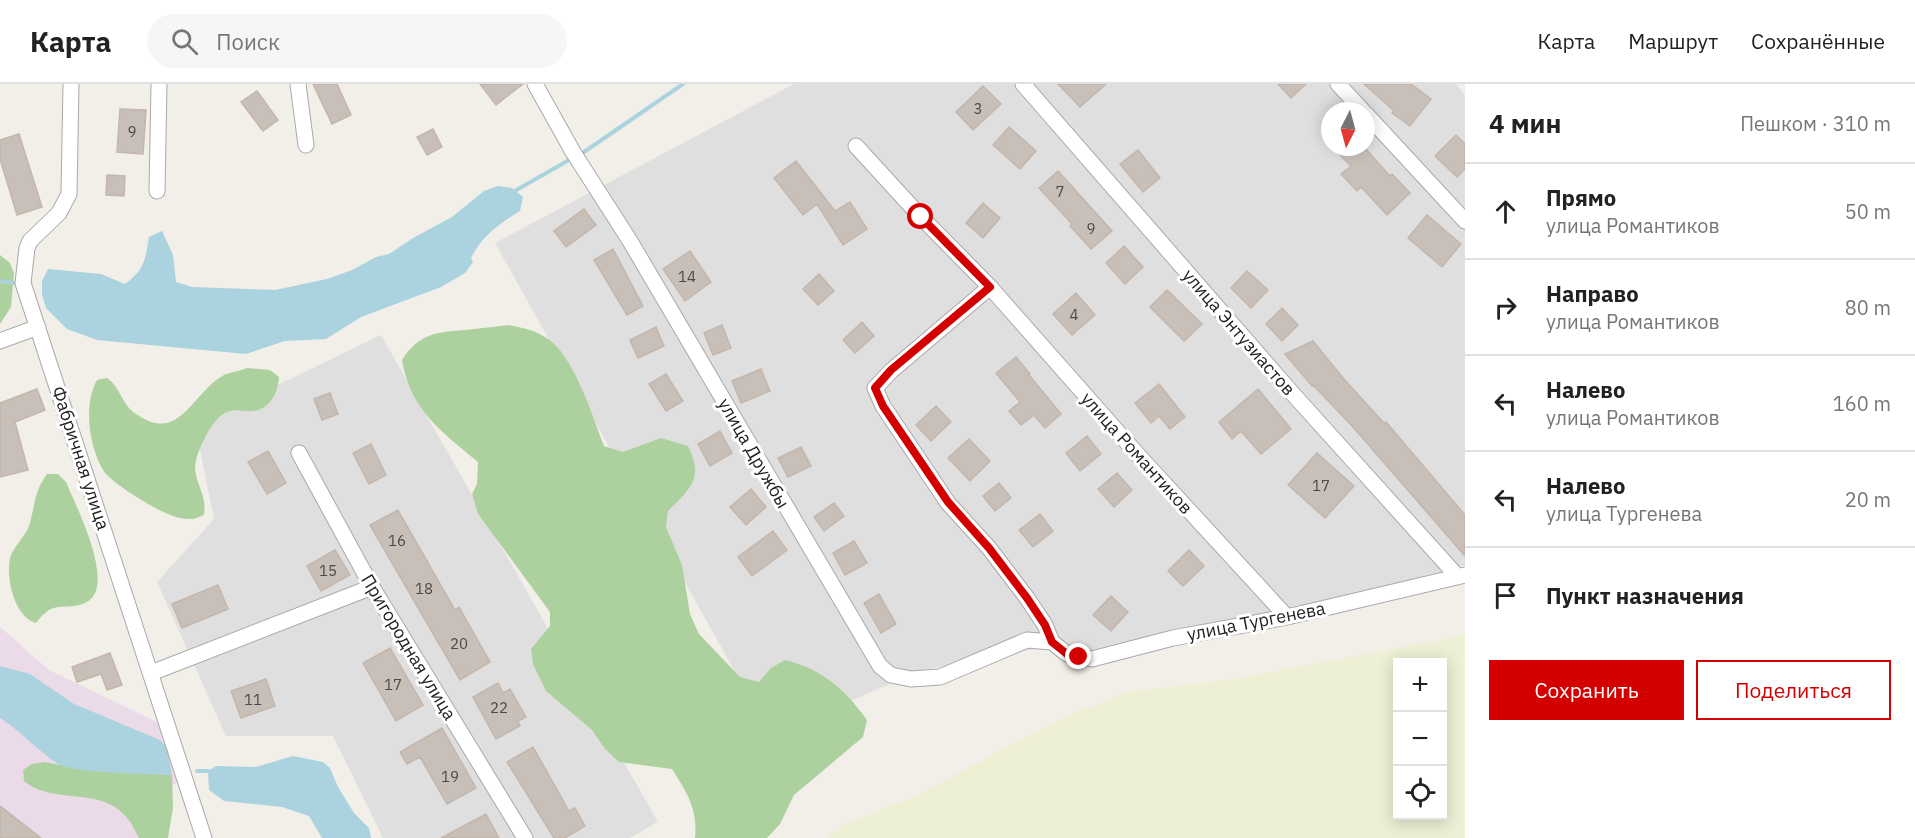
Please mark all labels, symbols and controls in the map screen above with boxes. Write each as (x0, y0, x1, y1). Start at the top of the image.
search box (147, 14, 567, 68)
text: Карта (30, 23, 111, 60)
icon: search (168, 25, 201, 58)
text: Поиск (216, 27, 280, 56)
text: Карта (1537, 27, 1595, 55)
text: Маршрут (1628, 27, 1718, 55)
text: Сохранённые (1751, 27, 1885, 55)
house number: 3 (973, 99, 983, 118)
north arrow (1321, 102, 1375, 156)
text: 4 мин (1489, 106, 1561, 140)
text: Пешком · 310 m (1740, 110, 1891, 137)
house number: 9 (127, 122, 137, 141)
house number: 7 (1055, 182, 1065, 201)
text: Прямо (1546, 183, 1616, 212)
icon: ahead (1489, 195, 1522, 228)
text: 50 m (1845, 198, 1891, 225)
route start (907, 203, 933, 229)
text: улица Романтиков (1546, 212, 1720, 239)
house number: 9 (1086, 219, 1096, 238)
street label: улица Энтузиастов (1178, 264, 1300, 400)
house number: 14 (678, 267, 696, 286)
text: Направо (1546, 279, 1639, 308)
icon: right (1489, 291, 1522, 324)
text: 80 m (1845, 294, 1891, 321)
house number: 4 (1069, 305, 1079, 324)
text: улица Романтиков (1546, 308, 1720, 335)
text: Налево (1546, 375, 1625, 404)
street label: Фабричная улица (47, 383, 115, 533)
street label: улица Романтиков (1076, 387, 1198, 519)
icon: left (1489, 387, 1522, 420)
text: 160 m (1833, 390, 1891, 417)
street label: улица Дружбы (713, 394, 795, 512)
text: улица Романтиков (1546, 404, 1720, 431)
text: Налево (1546, 471, 1625, 500)
house number: 17 (1312, 476, 1330, 495)
icon: left (1489, 483, 1522, 516)
text: 20 m (1845, 486, 1891, 513)
text: улица Тургенева (1546, 500, 1702, 527)
house number: 16 (388, 531, 406, 550)
house number: 15 (319, 561, 337, 580)
street label: Пригородная улица (356, 570, 462, 724)
house number: 18 (415, 579, 433, 598)
icon: arrive (1489, 579, 1522, 612)
text: Пункт назначения (1546, 581, 1744, 610)
street label: улица Тургенева (1185, 596, 1328, 646)
house number: 20 (450, 634, 468, 653)
route end (1065, 643, 1091, 669)
map controls (1393, 658, 1447, 820)
button: + (1393, 658, 1447, 712)
button: Сохранить (1489, 660, 1684, 720)
button: Поделиться (1696, 660, 1891, 720)
house number: 17 (384, 675, 402, 694)
house number: 11 (244, 690, 262, 709)
house number: 22 (490, 698, 508, 717)
button: − (1393, 712, 1447, 766)
button: locate (1393, 766, 1447, 820)
house number: 19 (441, 767, 459, 786)

